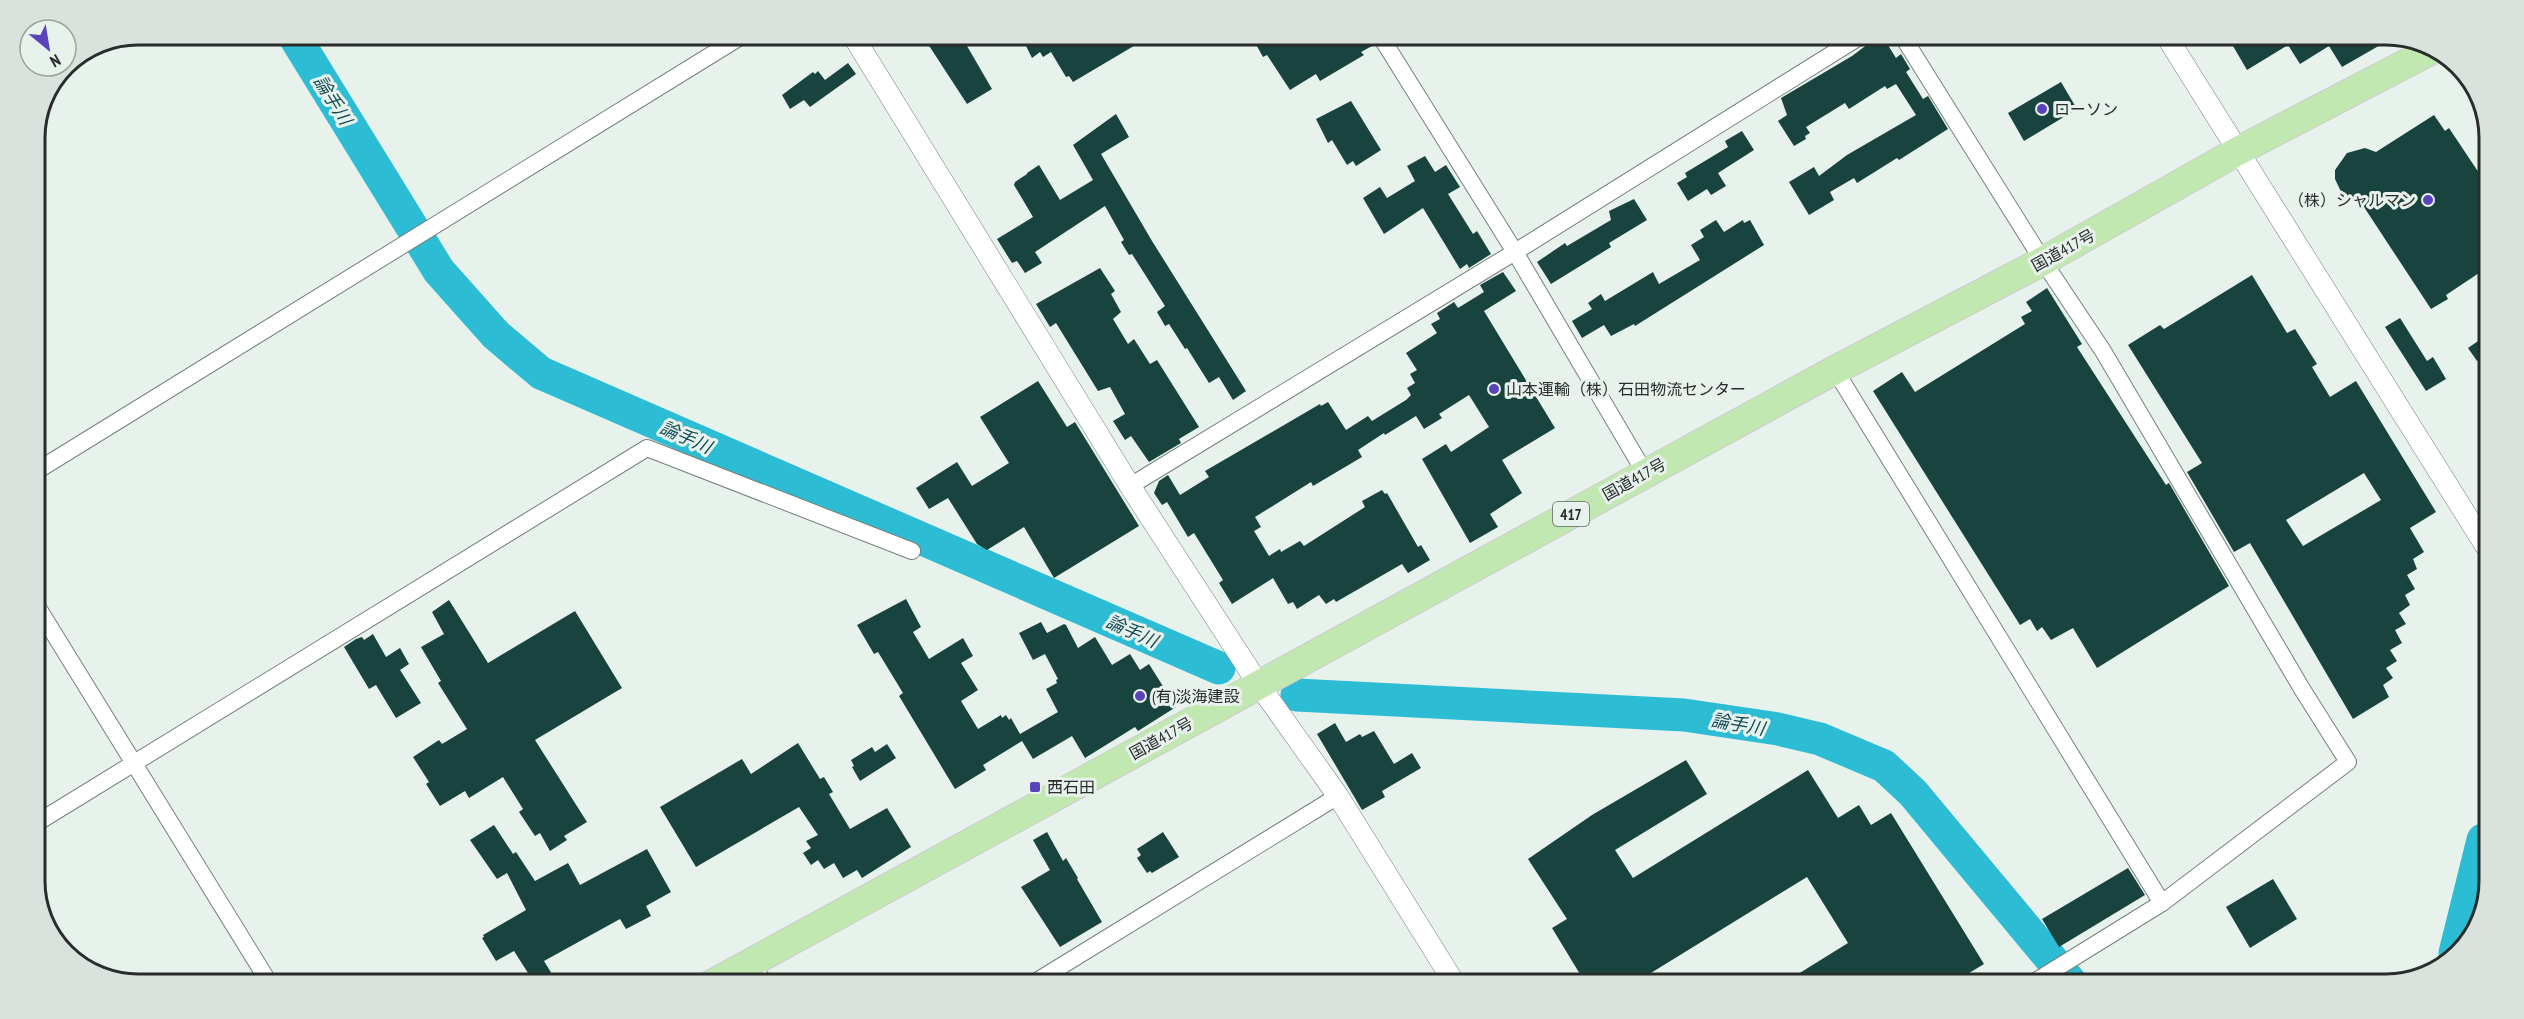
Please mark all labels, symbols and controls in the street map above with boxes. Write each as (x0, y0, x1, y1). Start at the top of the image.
north arrow (18, 18, 78, 78)
text: N (47, 50, 64, 72)
water label: 論手川 (309, 71, 358, 131)
place label: ローソン (2054, 99, 2118, 119)
marker: ローソン (2035, 102, 2049, 116)
place label: （株）シャルマン (2288, 190, 2416, 210)
marker: （株）シャルマン (2421, 193, 2435, 207)
street label: 国道417号 (2028, 224, 2098, 276)
place label: 山本運輸（株）石田物流センター (1506, 379, 1746, 399)
marker: 山本運輸（株）石田物流センター (1487, 382, 1501, 396)
water label: 論手川 (657, 416, 717, 459)
street label: 国道417号 (1599, 453, 1669, 505)
road number: 417 (1553, 502, 1589, 526)
water label: 論手川 (1103, 610, 1163, 653)
place label: (有)淡海建設 (1152, 686, 1239, 706)
marker: (有)淡海建設 (1133, 689, 1147, 703)
water label: 論手川 (1709, 708, 1769, 740)
street label: 国道417号 (1126, 712, 1196, 764)
place label: 西石田 (1047, 777, 1095, 797)
marker: 西石田 (1028, 780, 1042, 794)

